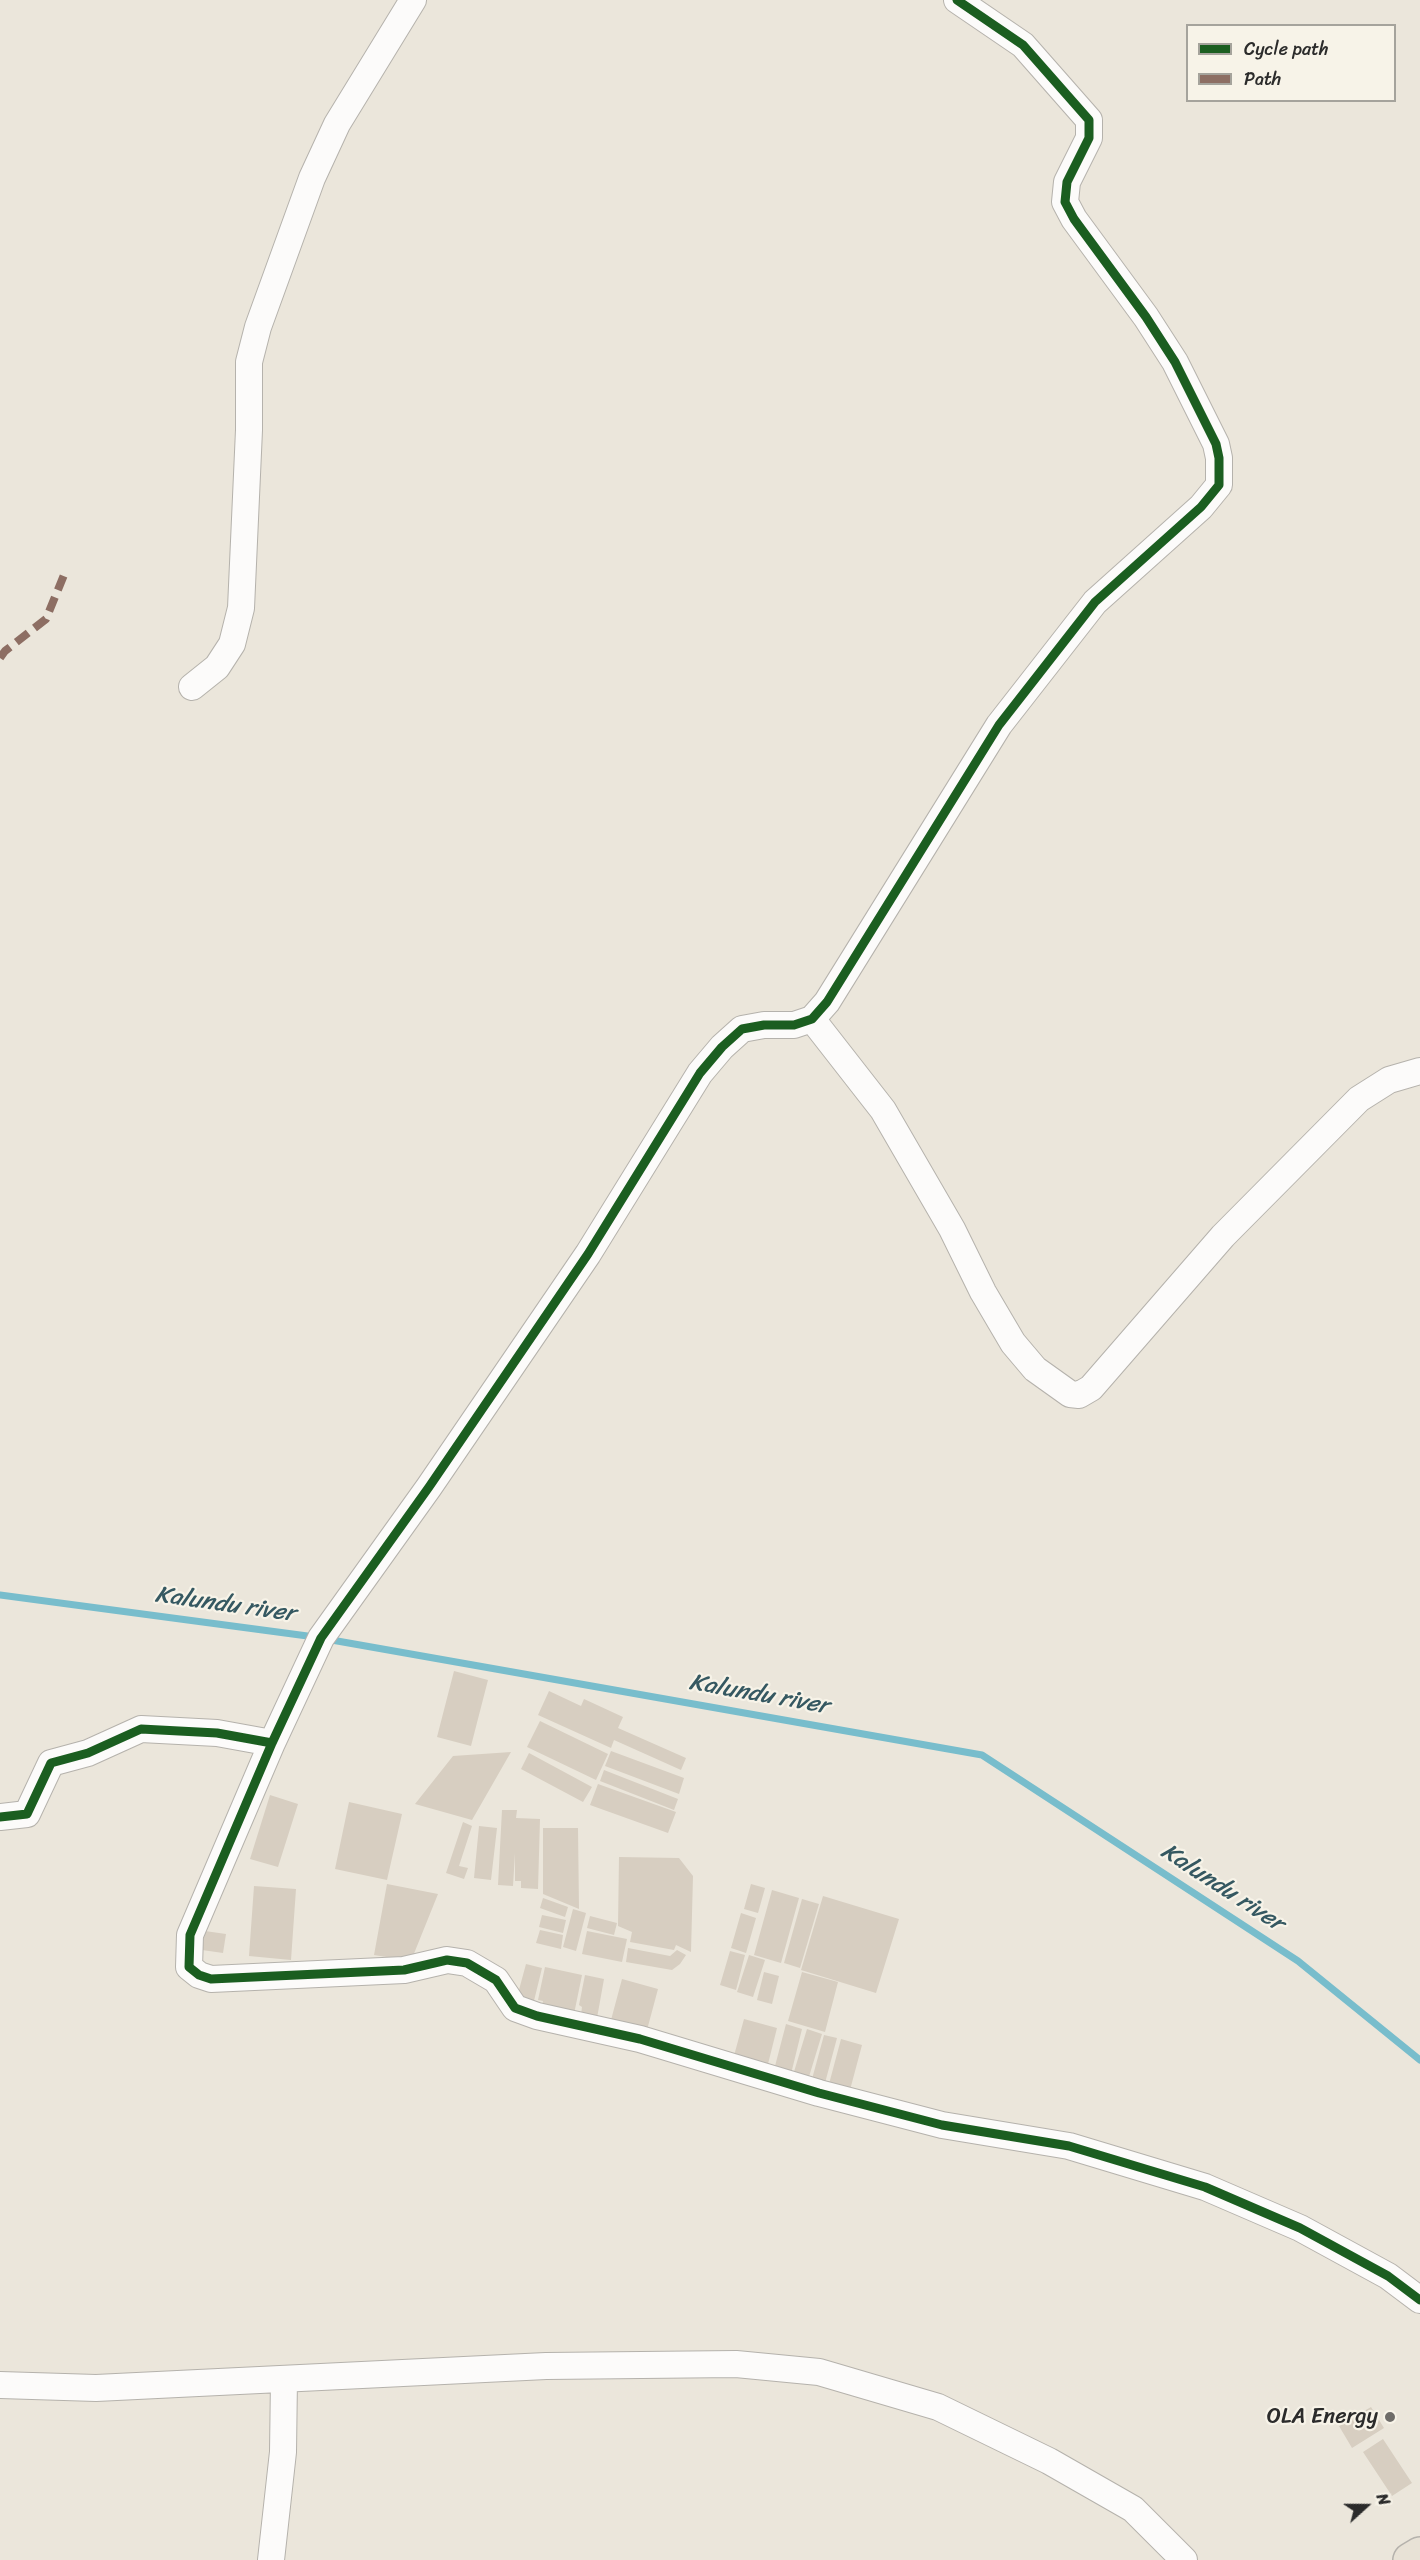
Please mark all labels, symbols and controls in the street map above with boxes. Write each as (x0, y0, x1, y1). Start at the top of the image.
legend (1186, 24, 1396, 102)
text: Cycle path (1244, 33, 1328, 65)
text: Path (1244, 63, 1281, 95)
water label: Kalundu river (153, 1581, 297, 1629)
water label: Kalundu river (687, 1669, 831, 1721)
water label: Kalundu river (1155, 1838, 1289, 1938)
place label: OLA Energy (1267, 2404, 1378, 2430)
marker: OLA Energy (1383, 2410, 1397, 2424)
north arrow (1336, 2476, 1396, 2536)
text: N (1368, 2489, 1399, 2510)

